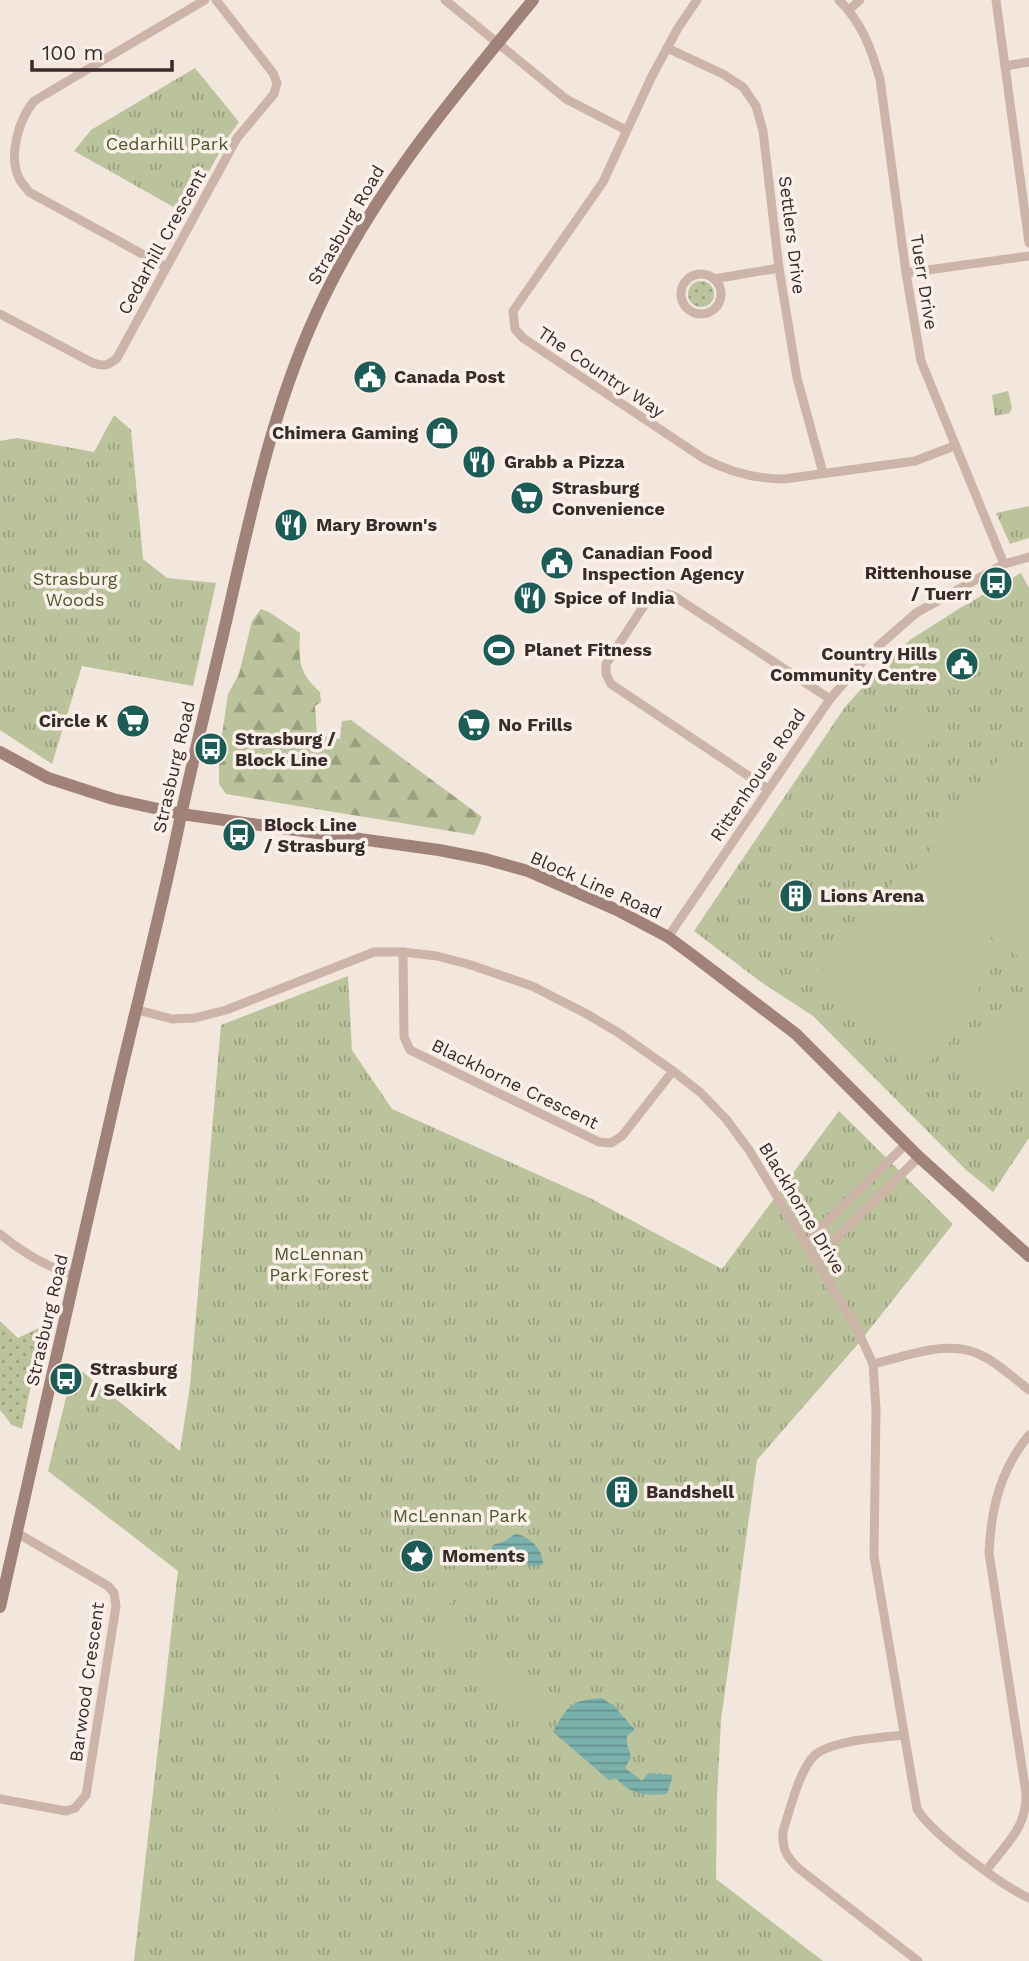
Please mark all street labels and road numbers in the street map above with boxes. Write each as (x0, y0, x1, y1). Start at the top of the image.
street label: Strasburg Road (303, 161, 388, 288)
street label: Cedarhill Crescent (113, 165, 210, 318)
street label: Settlers Drive (775, 175, 810, 295)
street label: Tuerr Drive (907, 233, 942, 331)
street label: The Country Way (534, 321, 669, 422)
street label: Strasburg Road (148, 699, 199, 835)
street label: Rittenhouse Road (706, 705, 810, 845)
street label: Block Line Road (527, 846, 665, 923)
street label: Blackhorne Crescent (428, 1034, 602, 1133)
street label: Blackhorne Drive (755, 1138, 850, 1277)
street label: Strasburg Road (21, 1252, 72, 1388)
street label: Barwood Crescent (65, 1600, 108, 1763)

